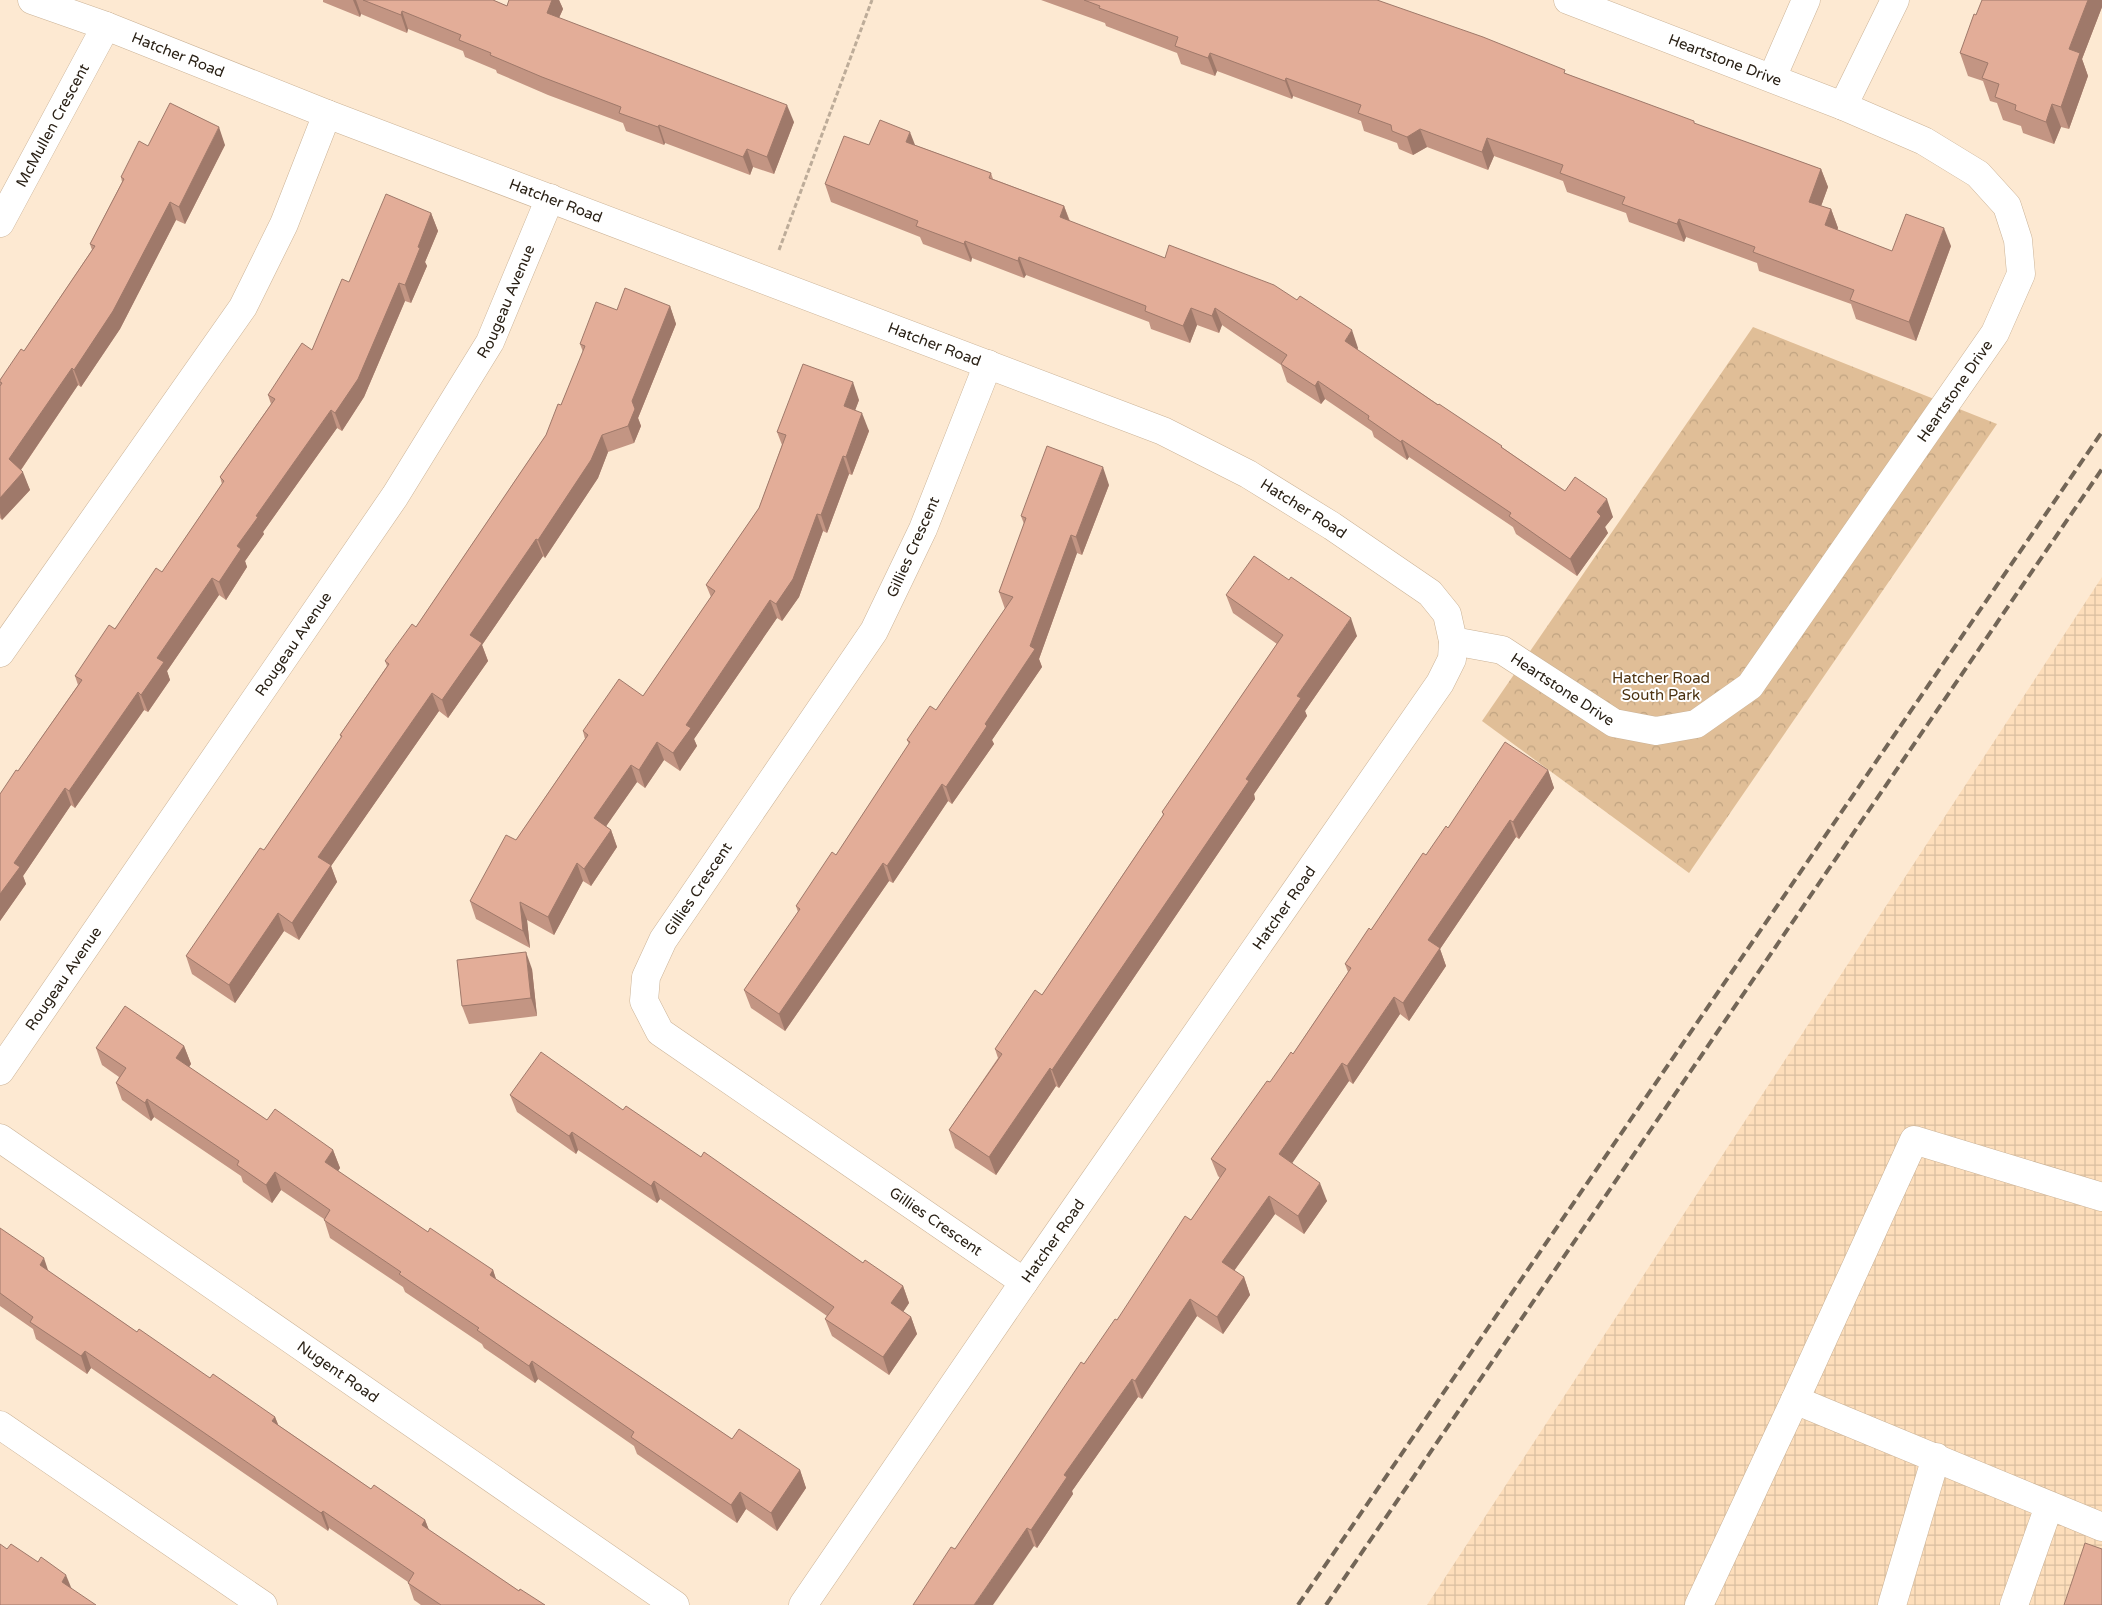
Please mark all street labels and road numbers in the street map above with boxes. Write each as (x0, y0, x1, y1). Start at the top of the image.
street label: Hatcher Road (129, 28, 227, 81)
street label: Heartstone Drive (1666, 30, 1784, 90)
street label: McMullen Crescent (12, 60, 93, 190)
street label: Hatcher Road (507, 175, 605, 227)
street label: Rougeau Avenue (473, 242, 538, 362)
street label: Hatcher Road (885, 319, 984, 370)
street label: Heartstone Drive (1913, 337, 1996, 445)
street label: Hatcher Road (1257, 475, 1350, 542)
street label: Gillies Crescent (883, 494, 943, 600)
street label: Rougeau Avenue (251, 589, 335, 699)
street label: Heartstone Drive (1507, 649, 1618, 730)
street label: Gillies Crescent (660, 839, 736, 939)
street label: Hatcher Road (1248, 863, 1320, 953)
street label: Rougeau Avenue (21, 923, 105, 1034)
street label: Gillies Crescent (886, 1183, 986, 1260)
street label: Hatcher Road (1017, 1196, 1089, 1286)
street label: Nugent Road (294, 1337, 382, 1406)

